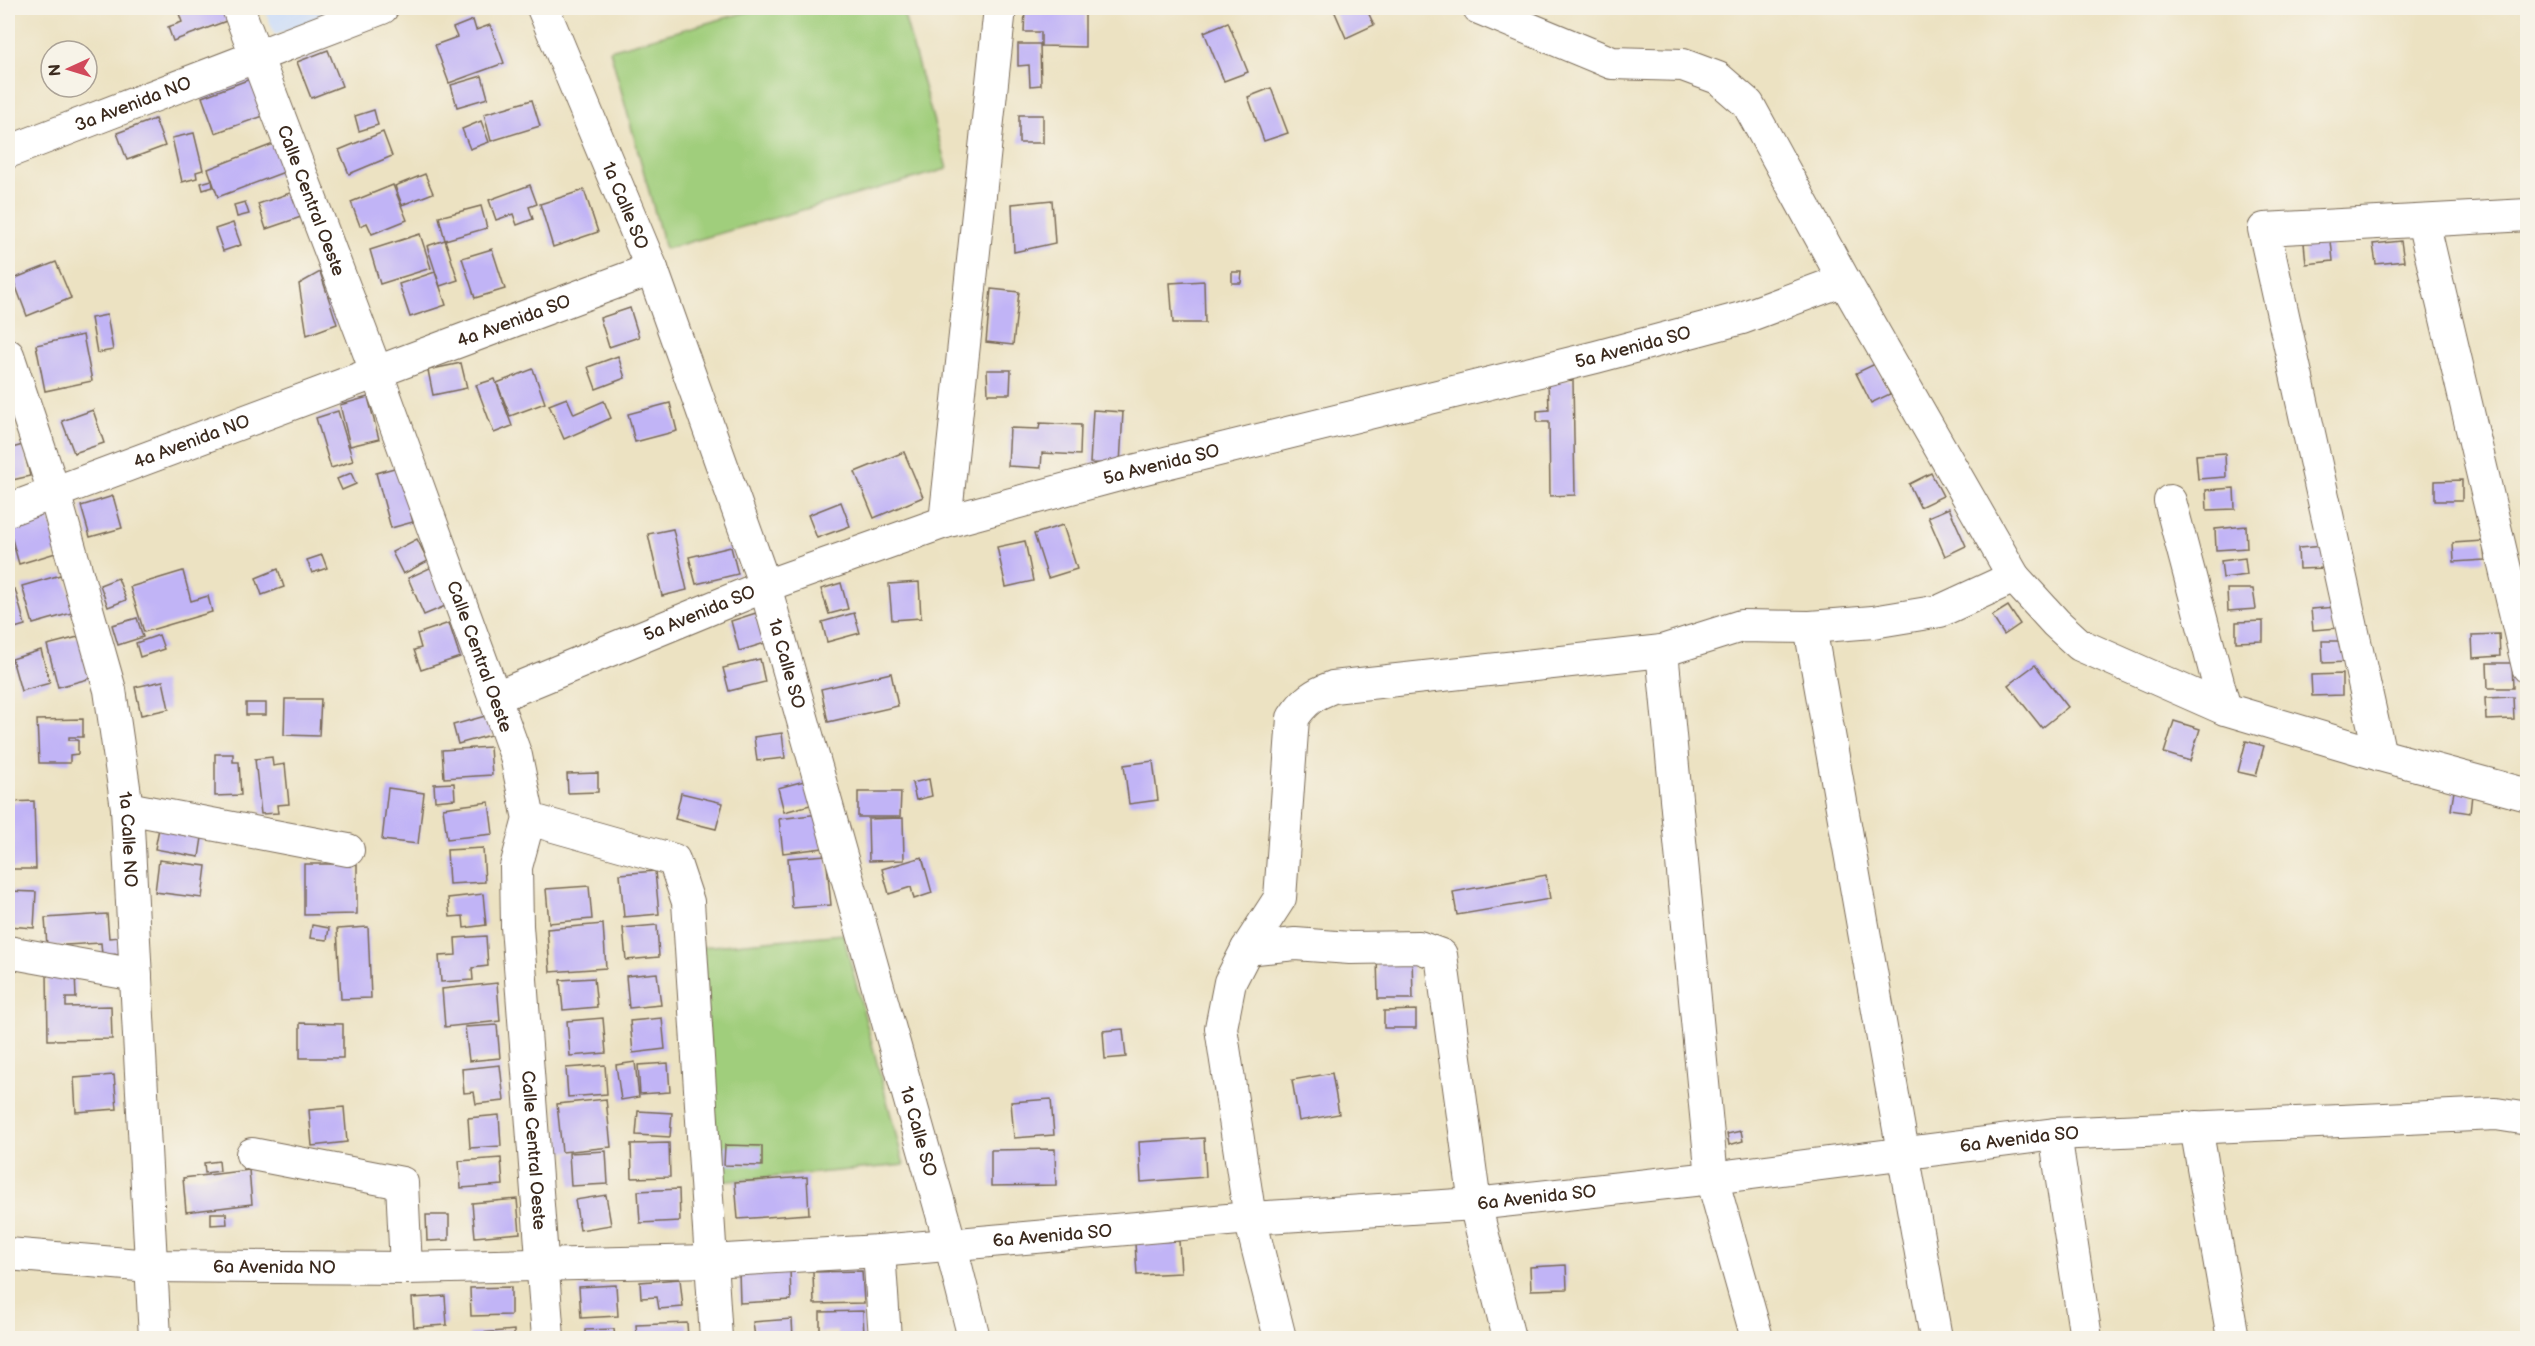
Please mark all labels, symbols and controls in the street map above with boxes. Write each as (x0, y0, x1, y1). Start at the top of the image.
north arrow (39, 39, 99, 99)
text: N (46, 63, 65, 77)
street label: 3a Avenida NO (72, 72, 194, 136)
street label: Calle Central Oeste (273, 122, 349, 279)
street label: 1a Calle SO (597, 159, 653, 253)
street label: 4a Avenida SO (454, 290, 574, 352)
street label: 5a Avenida SO (1573, 322, 1693, 373)
street label: 4a Avenida NO (131, 410, 253, 473)
street label: 5a Avenida SO (1101, 440, 1222, 490)
street label: Calle Central Oeste (442, 578, 517, 735)
street label: 5a Avenida SO (641, 581, 759, 646)
street label: 1a Calle SO (764, 616, 809, 711)
street label: 1a Calle NO (114, 790, 141, 888)
street label: Calle Central Oeste (517, 1070, 550, 1231)
street label: 1a Calle SO (896, 1084, 941, 1179)
street label: 6a Avenida SO (1959, 1123, 2079, 1157)
street label: 6a Avenida SO (1476, 1181, 1598, 1215)
street label: 6a Avenida SO (992, 1220, 1113, 1252)
street label: 6a Avenida NO (213, 1256, 336, 1278)

